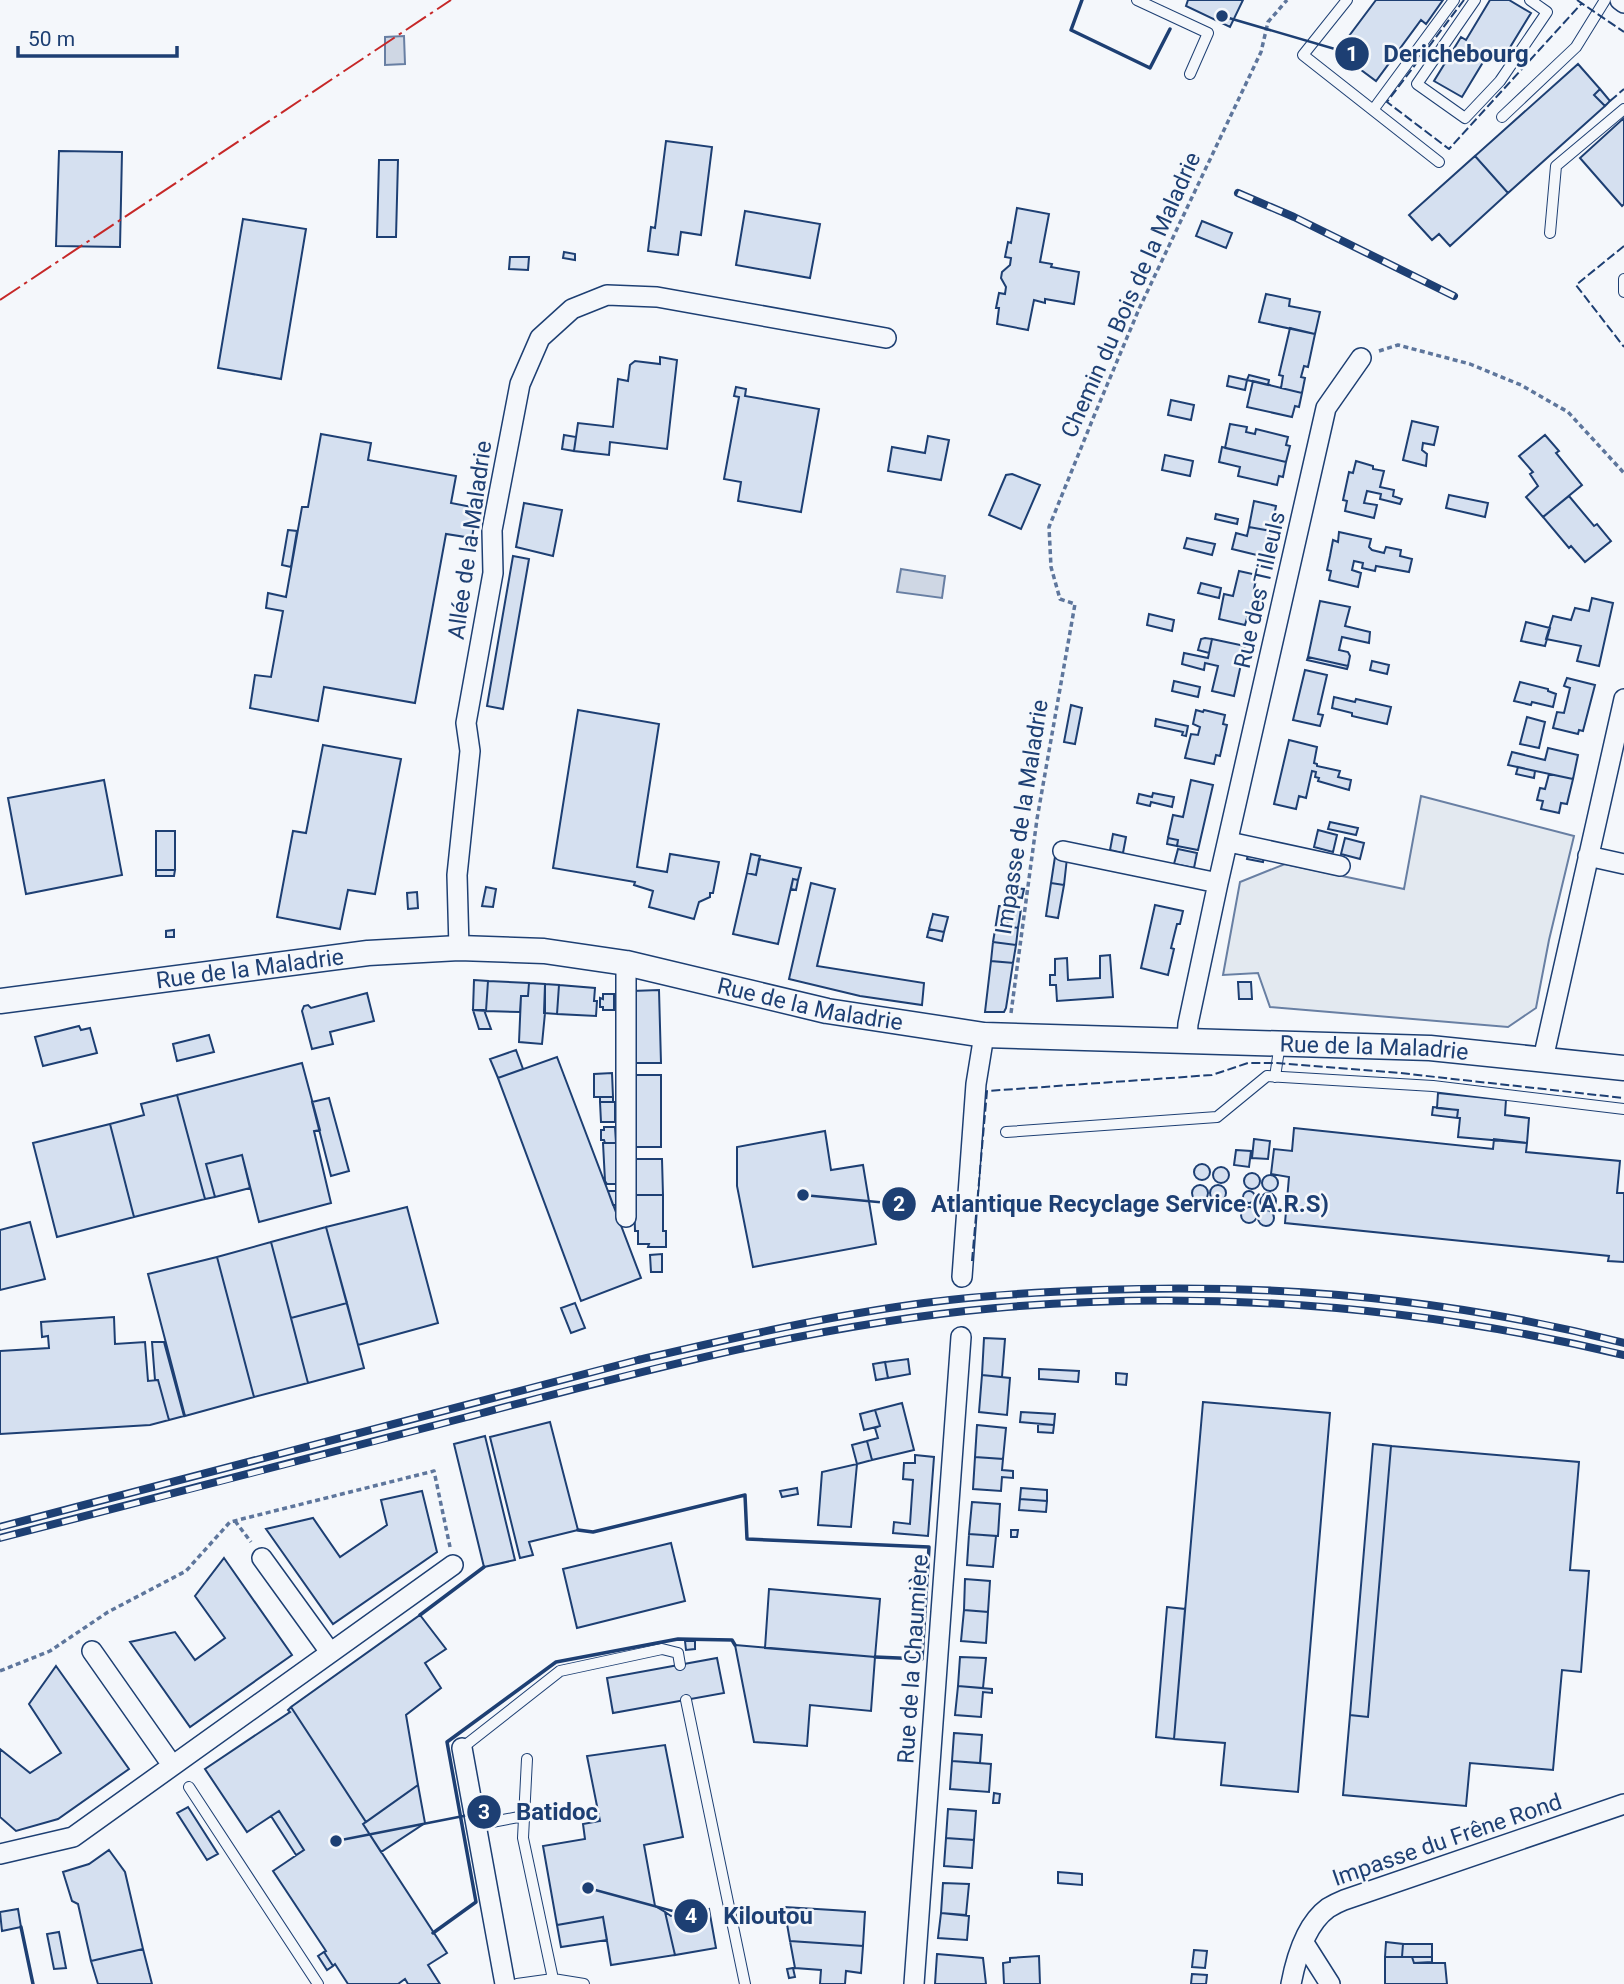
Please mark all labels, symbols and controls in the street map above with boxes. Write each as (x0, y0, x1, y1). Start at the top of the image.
scale bar (18, 14, 177, 58)
text: 50 m (28, 27, 75, 51)
callout: Derichebourg (1334, 32, 1543, 77)
text: Derichebourg (1383, 40, 1529, 68)
text: 1 (1346, 42, 1358, 66)
street label: Chemin du Bois de la Maladrie (1056, 148, 1206, 442)
street label: Allée de la Maladrie (443, 439, 497, 641)
street label: Rue des Tilleuls (1229, 509, 1291, 671)
street label: Impasse de la Maladrie (990, 698, 1054, 936)
street label: Rue de la Maladrie (155, 943, 345, 994)
street label: Rue de la Maladrie (715, 972, 905, 1036)
street label: Rue de la Maladrie (1279, 1030, 1470, 1065)
callout: Atlantique Recyclage Service (A.R.S) (882, 1182, 1342, 1227)
text: Atlantique Recyclage Service (A.R.S) (931, 1190, 1329, 1218)
text: 2 (893, 1192, 905, 1216)
street label: Rue de la Chaumière (892, 1553, 934, 1765)
street label: Impasse du Frêne Rond (1329, 1788, 1565, 1892)
callout: Batidoc (467, 1790, 612, 1835)
text: Batidoc (516, 1798, 598, 1826)
text: 3 (478, 1800, 490, 1824)
callout: Kiloutou (674, 1894, 827, 1939)
text: Kiloutou (723, 1902, 813, 1930)
text: 4 (685, 1904, 697, 1928)

